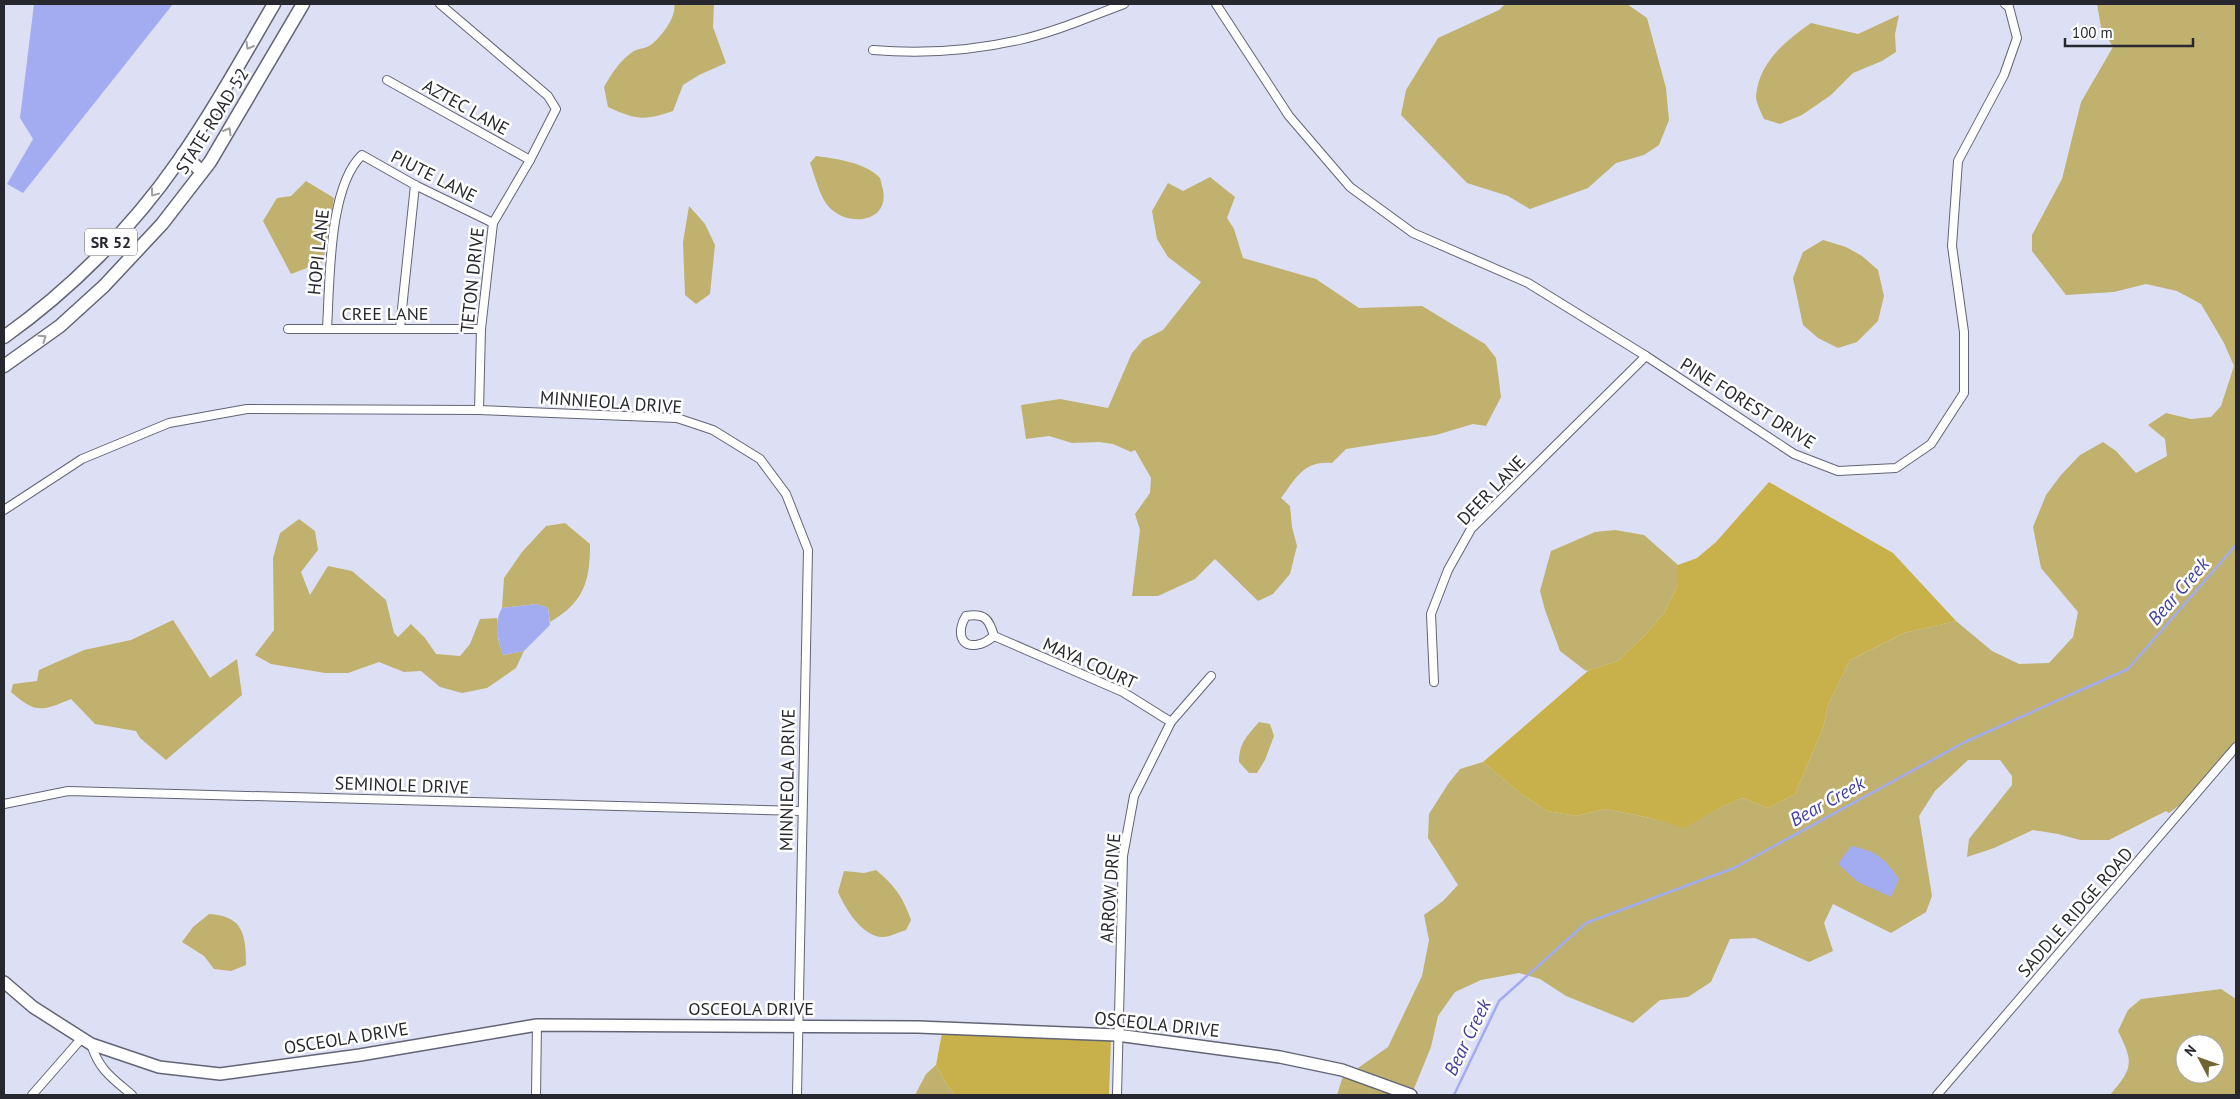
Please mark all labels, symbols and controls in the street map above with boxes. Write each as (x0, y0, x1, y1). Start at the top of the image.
scale bar (2065, 15, 2192, 47)
text: 100 m (2072, 23, 2113, 42)
one-way arrow (245, 40, 255, 49)
street label: STATE ROAD 52 (170, 64, 254, 178)
street label: AZTEC LANE (419, 74, 513, 140)
one-way arrow (222, 128, 232, 137)
street label: PIUTE LANE (387, 145, 481, 207)
one-way arrow (151, 187, 160, 197)
street label: HOPI LANE (302, 208, 334, 296)
street label: TETON DRIVE (455, 226, 489, 334)
road number: SR 52 (85, 228, 137, 256)
street label: CREE LANE (342, 302, 428, 325)
one-way arrow (38, 335, 47, 344)
street label: PINE FOREST DRIVE (1676, 352, 1820, 454)
street label: MINNIEOLA DRIVE (539, 386, 683, 418)
street label: DEER LANE (1452, 450, 1530, 530)
water label: Bear Creek (2142, 551, 2215, 630)
street label: MAYA COURT (1039, 632, 1141, 694)
street label: MINNIEOLA DRIVE (774, 709, 800, 851)
water label: Bear Creek (1785, 770, 1870, 831)
street label: SEMINOLE DRIVE (334, 771, 470, 799)
street label: ARROW DRIVE (1095, 832, 1125, 944)
street label: SADDLE RIDGE ROAD (2012, 842, 2138, 982)
water label: Bear Creek (1438, 994, 1496, 1079)
street label: OSCEOLA DRIVE (688, 997, 814, 1020)
street label: OSCEOLA DRIVE (1093, 1006, 1221, 1042)
street label: OSCEOLA DRIVE (282, 1017, 410, 1059)
north arrow (2175, 1034, 2225, 1084)
text: N (2180, 1041, 2200, 1060)

